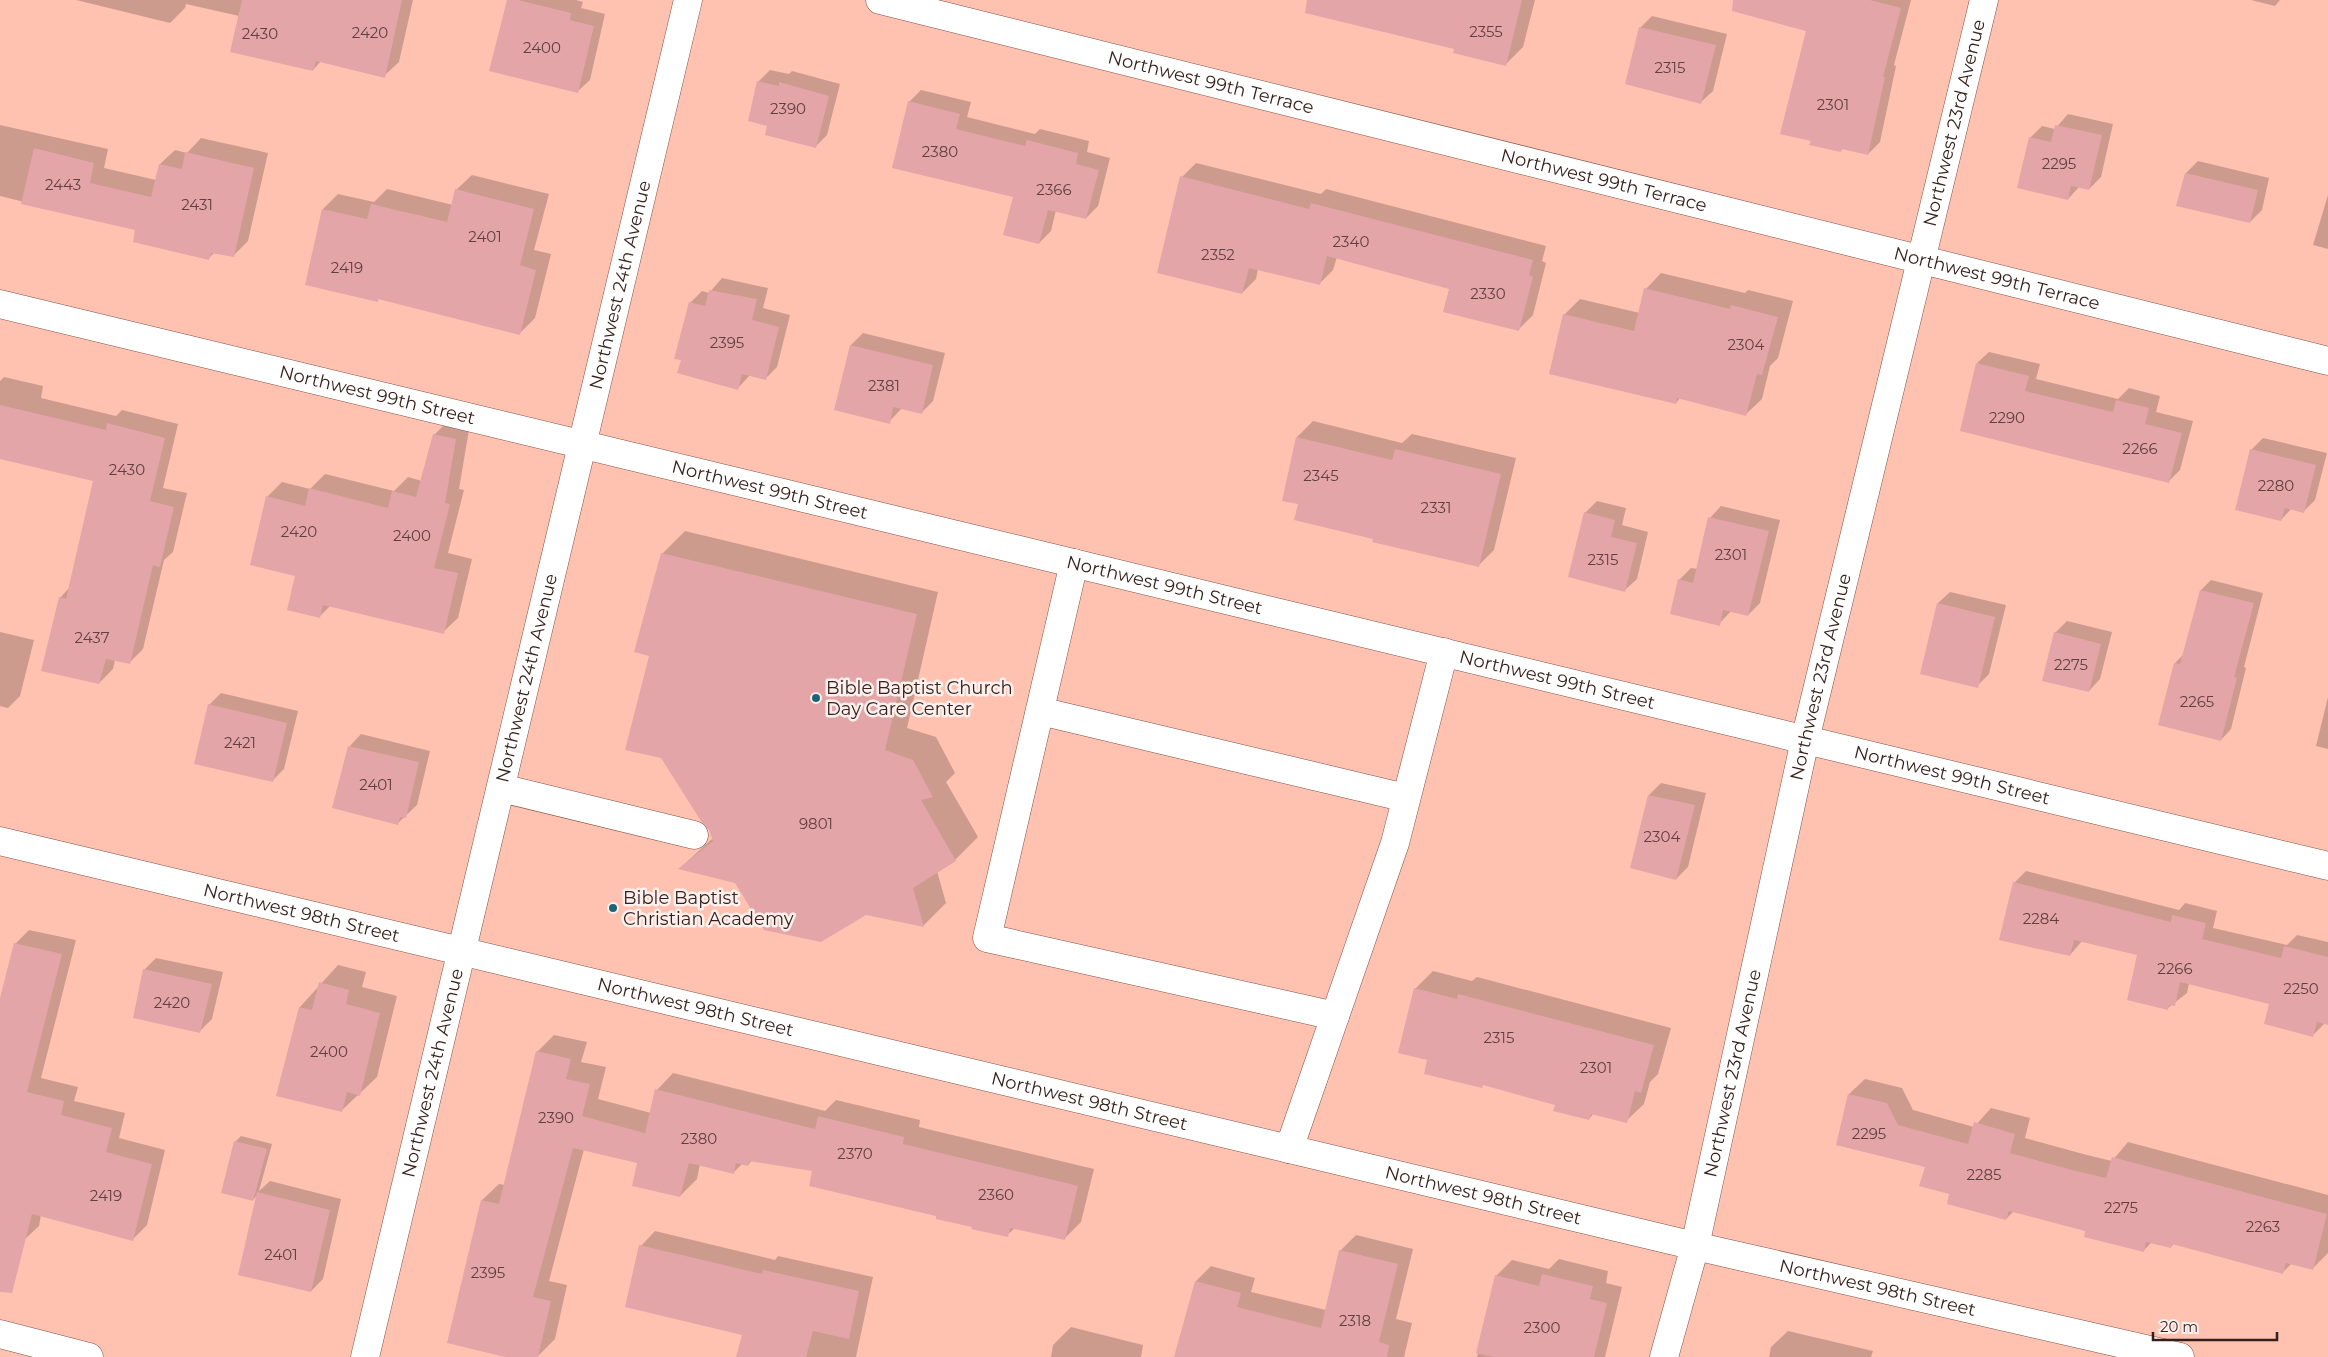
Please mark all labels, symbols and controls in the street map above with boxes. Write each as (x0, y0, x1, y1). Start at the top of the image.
street label: Northwest 23rd Avenue (1919, 17, 1990, 229)
house number: 2355 (1469, 22, 1503, 41)
house number: 2420 (352, 23, 388, 42)
house number: 2430 (242, 24, 278, 43)
house number: 2400 (523, 38, 561, 57)
street label: Northwest 99th Terrace (1106, 46, 1316, 119)
house number: 2315 (1655, 58, 1685, 77)
house number: 2301 (1817, 95, 1849, 114)
house number: 2390 (770, 99, 806, 118)
house number: 2380 (922, 142, 958, 161)
street label: Northwest 99th Terrace (1499, 144, 1709, 217)
house number: 2295 (2042, 154, 2076, 173)
house number: 2443 (45, 175, 81, 194)
street label: Northwest 24th Avenue (585, 178, 656, 392)
house number: 2366 (1036, 180, 1072, 199)
house number: 2431 (181, 195, 213, 214)
house number: 2401 (468, 227, 502, 246)
house number: 2340 (1333, 232, 1369, 251)
street label: Northwest 99th Terrace (1891, 242, 2102, 315)
house number: 2352 (1201, 245, 1235, 264)
house number: 2419 (331, 258, 363, 277)
house number: 2330 (1470, 284, 1506, 303)
house number: 2395 (710, 333, 744, 352)
house number: 2304 (1728, 335, 1764, 354)
street label: Northwest 99th Street (277, 361, 477, 429)
house number: 2381 (868, 376, 900, 395)
house number: 2290 (1989, 408, 2025, 427)
house number: 2266 (2122, 439, 2158, 458)
street label: Northwest 99th Street (670, 456, 870, 524)
house number: 2430 (109, 460, 145, 479)
house number: 2345 (1303, 466, 1339, 485)
house number: 2280 (2258, 476, 2294, 495)
house number: 2331 (1421, 498, 1451, 517)
house number: 2420 (281, 522, 317, 541)
house number: 2400 (393, 526, 431, 545)
house number: 2301 (1715, 545, 1747, 564)
house number: 2315 (1588, 550, 1618, 569)
street label: Northwest 99th Street (1064, 551, 1265, 619)
street label: Northwest 24th Avenue (491, 571, 562, 785)
street label: Northwest 23rd Avenue (1785, 571, 1856, 783)
house number: 2437 (75, 628, 110, 647)
street label: Northwest 99th Street (1457, 646, 1657, 714)
house number: 2275 (2054, 655, 2088, 674)
place label: Bible Baptist Church Day Care Center (826, 677, 1013, 720)
marker: Bible Baptist Church Day Care Center (810, 692, 822, 704)
house number: 2265 (2180, 692, 2214, 711)
house number: 2421 (224, 733, 256, 752)
street label: Northwest 99th Street (1852, 741, 2052, 809)
house number: 2401 (359, 775, 393, 794)
house number: 9801 (799, 814, 833, 833)
house number: 2304 (1644, 827, 1680, 846)
street label: Northwest 98th Street (201, 879, 402, 947)
place label: Bible Baptist Christian Academy (623, 887, 794, 930)
marker: Bible Baptist Christian Academy (607, 902, 619, 914)
house number: 2284 (2023, 909, 2059, 928)
house number: 2266 (2157, 959, 2193, 978)
street label: Northwest 24th Avenue (397, 966, 468, 1180)
street label: Northwest 23rd Avenue (1699, 967, 1766, 1179)
street label: Northwest 98th Street (595, 973, 796, 1041)
house number: 2250 (2283, 979, 2319, 998)
house number: 2420 (154, 993, 190, 1012)
house number: 2315 (1484, 1028, 1514, 1047)
house number: 2400 (310, 1042, 348, 1061)
house number: 2301 (1580, 1058, 1612, 1077)
street label: Northwest 98th Street (989, 1067, 1190, 1135)
house number: 2390 (538, 1108, 574, 1127)
house number: 2295 (1852, 1124, 1886, 1143)
house number: 2380 (681, 1129, 717, 1148)
house number: 2370 (837, 1144, 873, 1163)
street label: Northwest 98th Street (1383, 1161, 1584, 1229)
house number: 2285 (1966, 1165, 2002, 1184)
house number: 2360 (978, 1185, 1014, 1204)
house number: 2419 (90, 1186, 122, 1205)
house number: 2275 (2104, 1198, 2138, 1217)
house number: 2263 (2246, 1217, 2280, 1236)
house number: 2401 (264, 1245, 298, 1264)
street label: Northwest 98th Street (1777, 1255, 1978, 1321)
house number: 2395 (471, 1263, 505, 1282)
scale bar (2153, 1310, 2277, 1342)
house number: 2318 (1339, 1311, 1371, 1330)
text: 20 m (2160, 1317, 2198, 1336)
house number: 2300 (1524, 1318, 1560, 1337)

